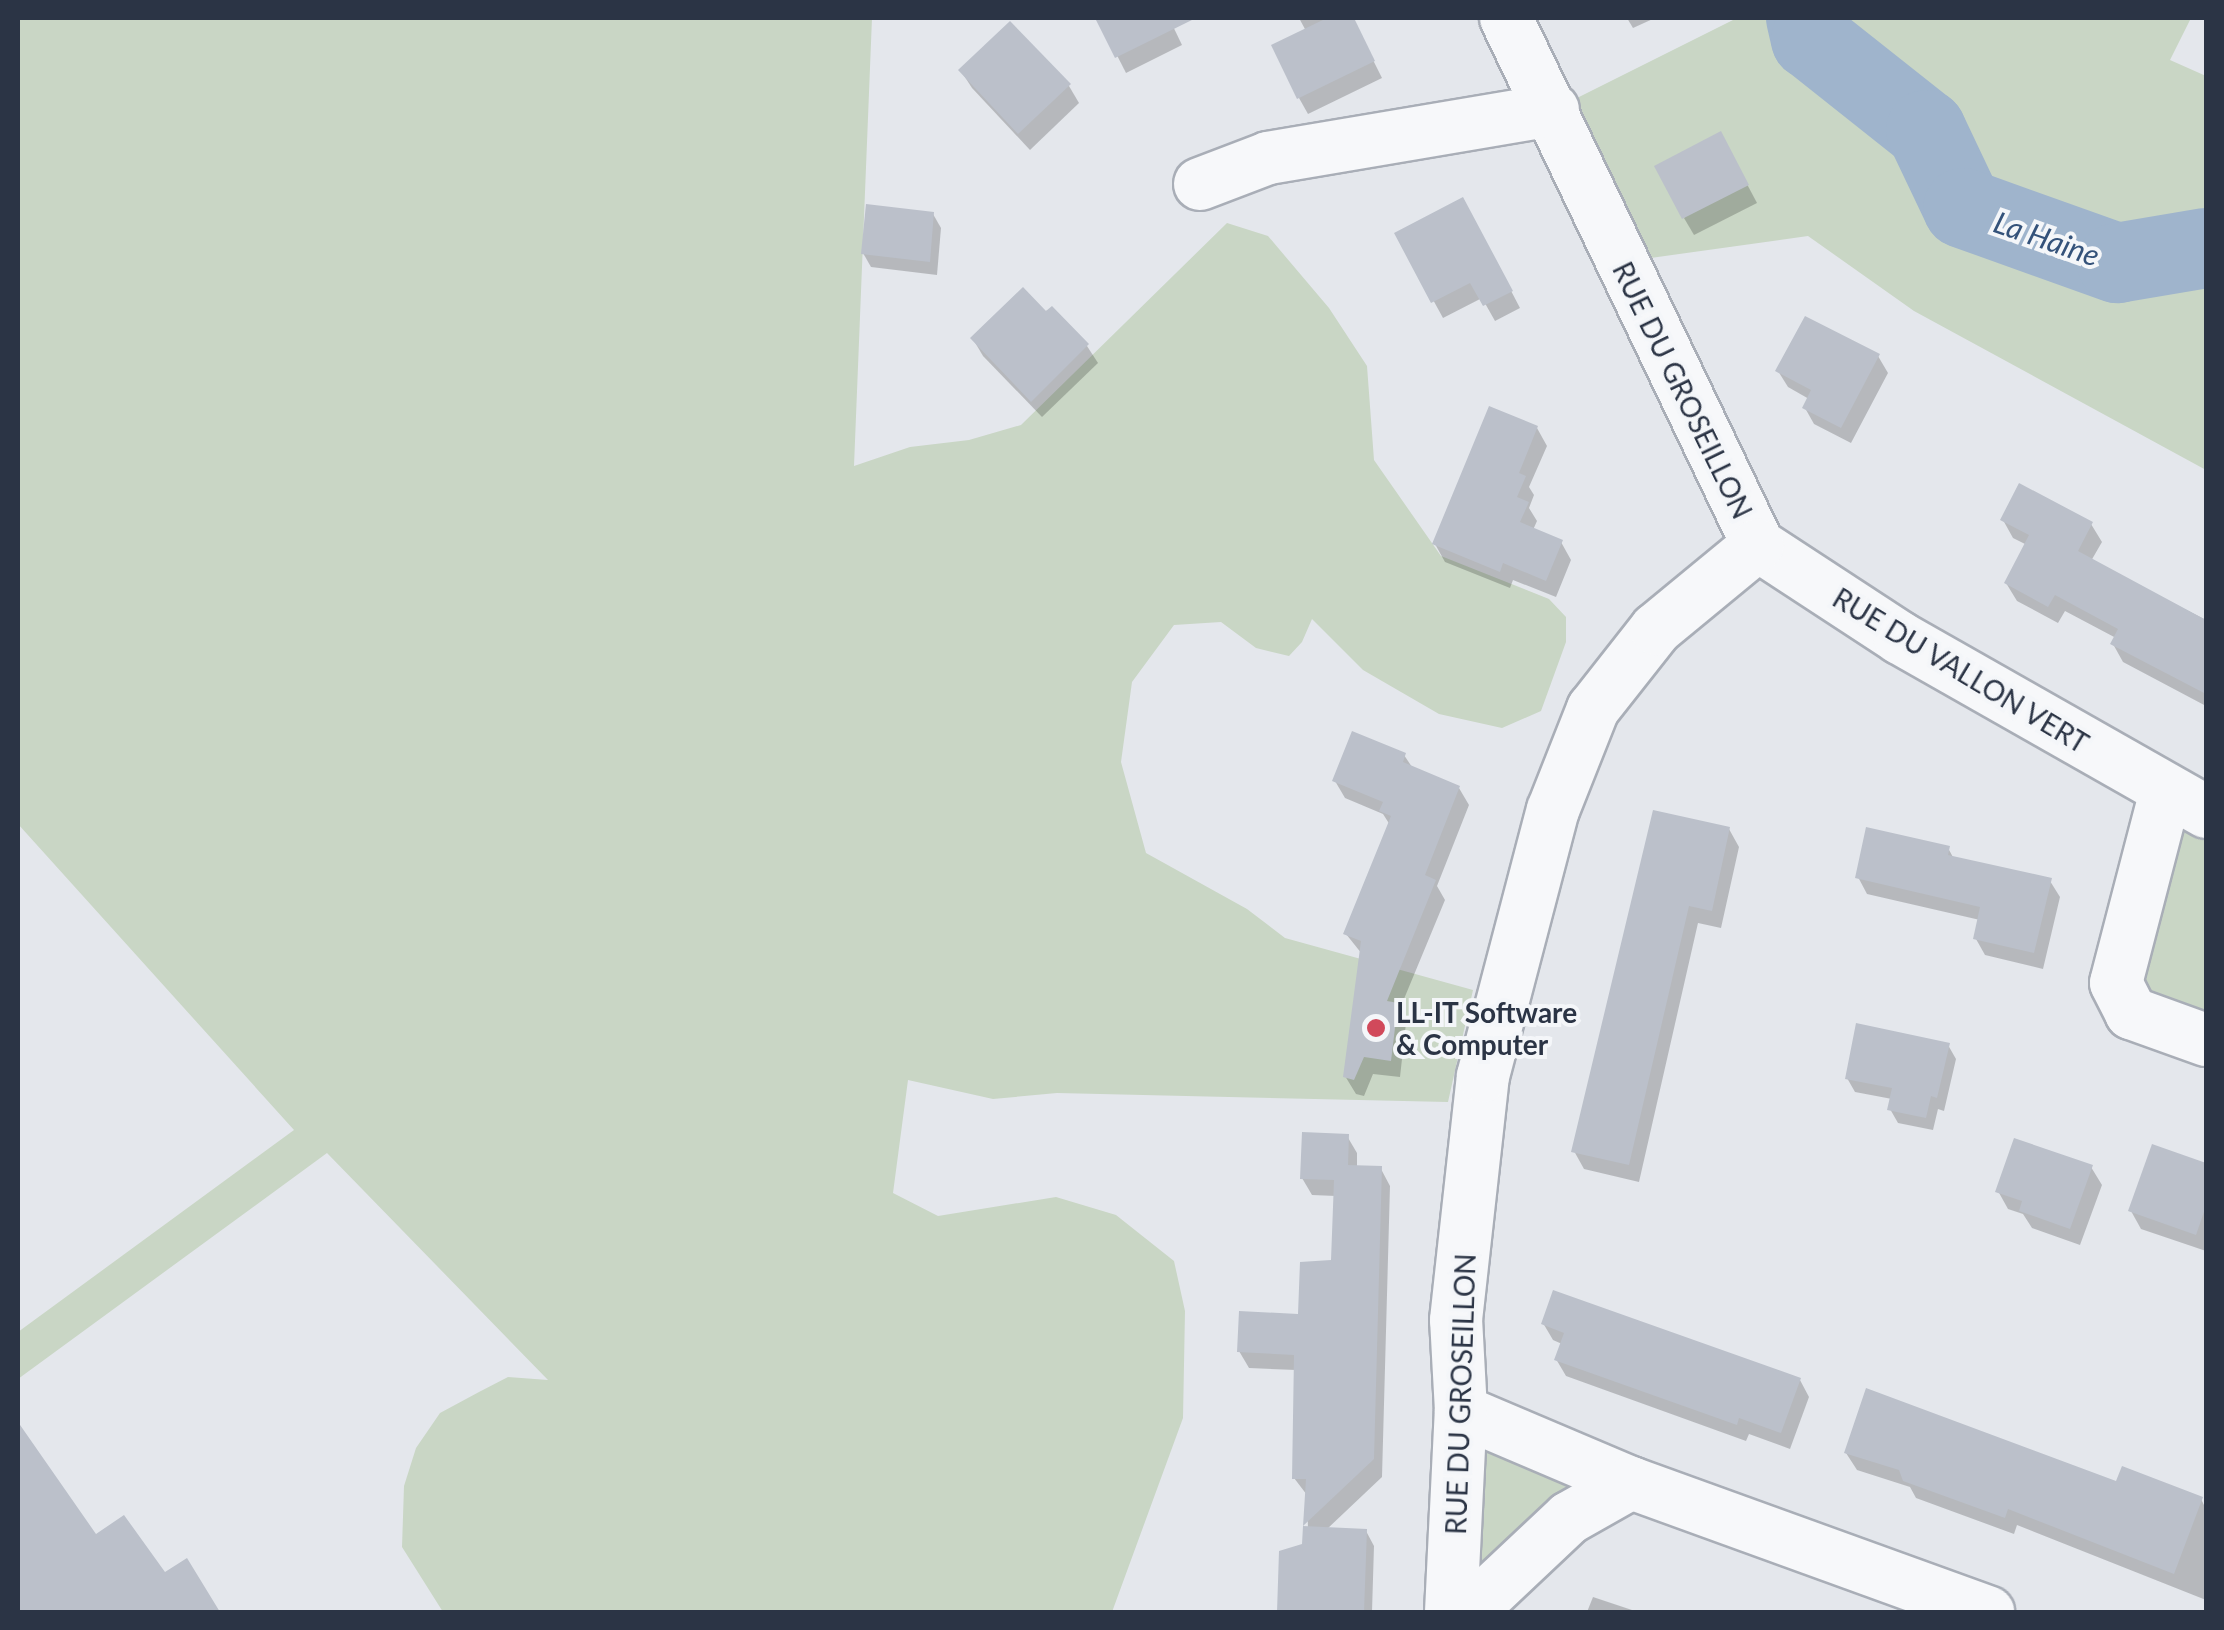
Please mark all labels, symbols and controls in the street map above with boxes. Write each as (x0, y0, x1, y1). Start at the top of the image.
water label: La Haine (1989, 203, 2105, 273)
street label: RUE DU GROSEILLON (1606, 256, 1760, 524)
street label: RUE DU VALLON VERT (1826, 580, 2096, 760)
place label: LL-IT Software & Computer (1396, 995, 1578, 1061)
marker: LL-IT Software & Computer (1365, 1017, 1387, 1039)
street label: RUE DU GROSEILLON (1438, 1253, 1482, 1535)

